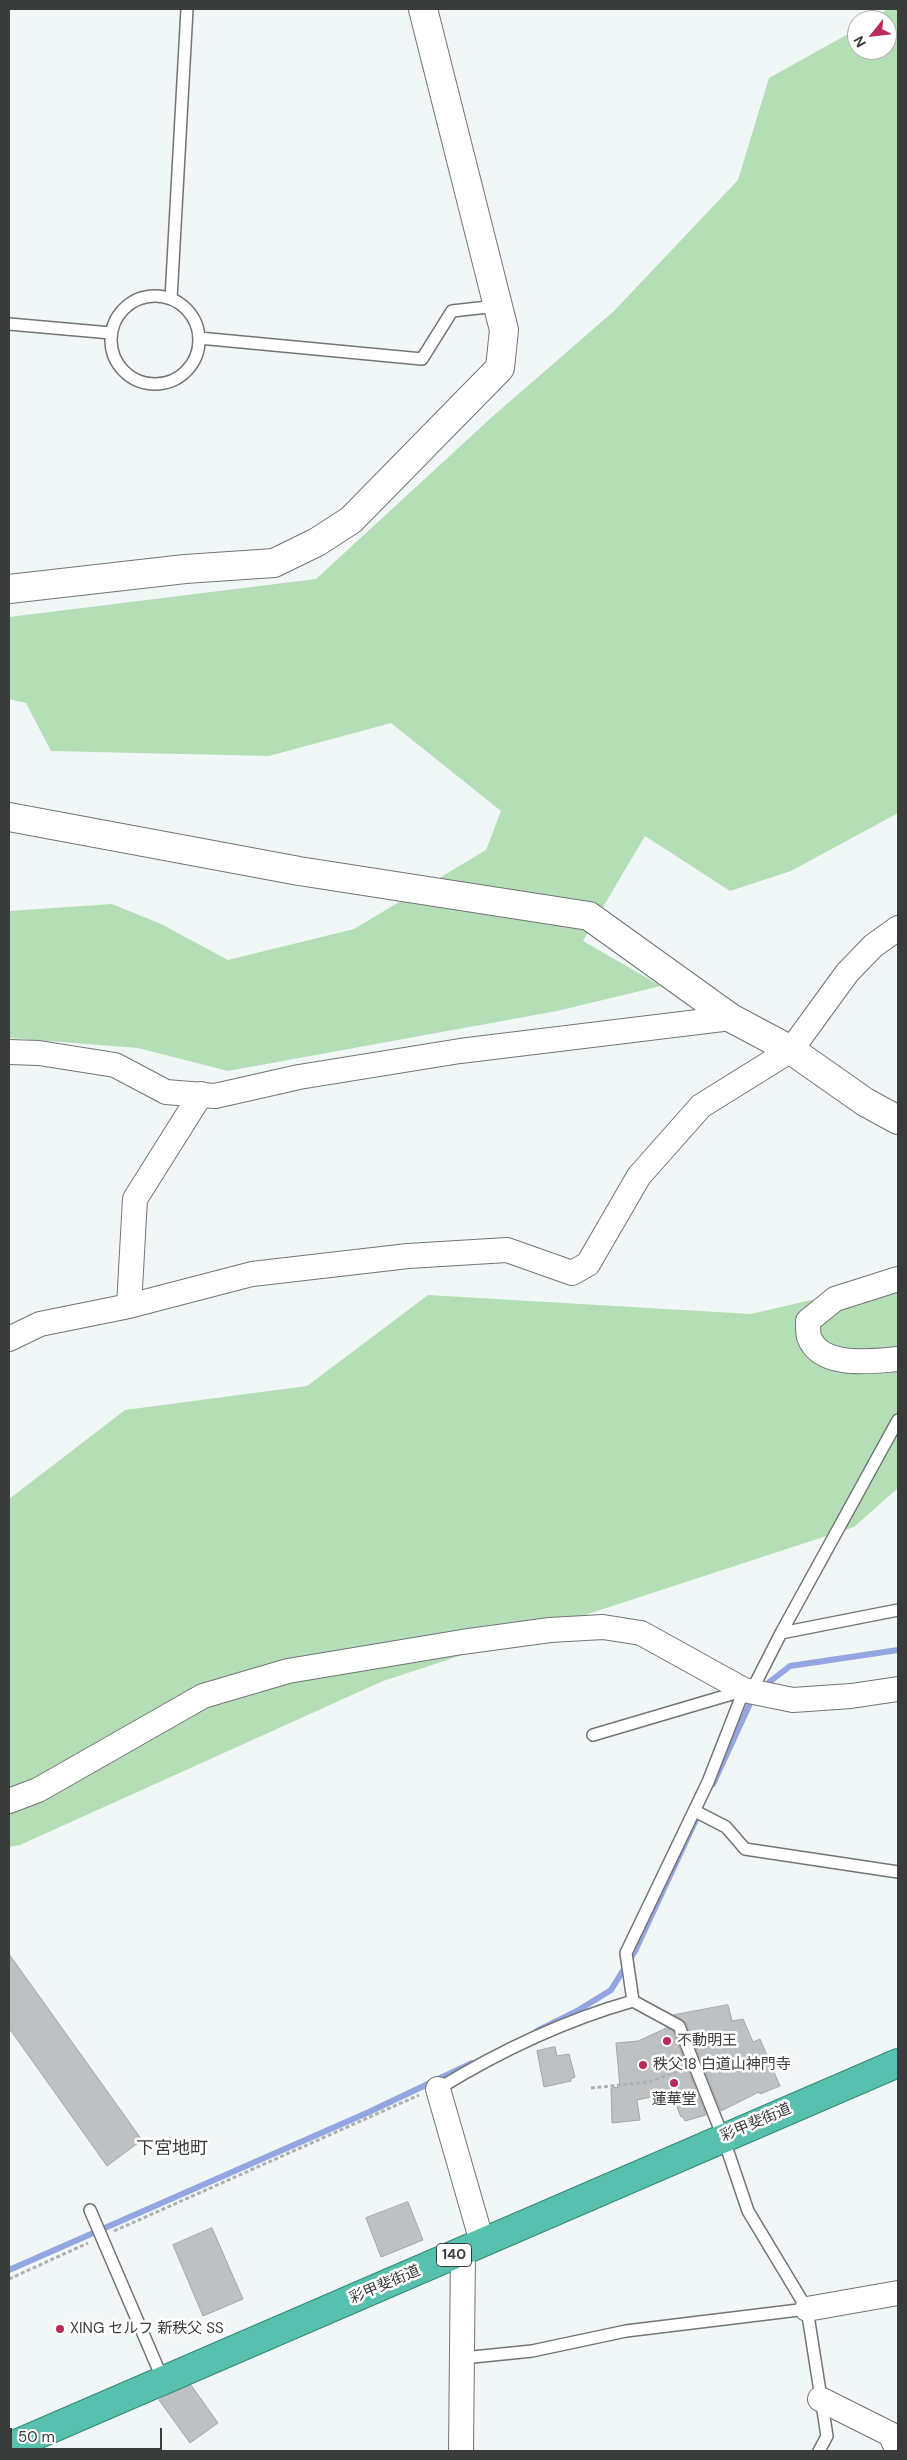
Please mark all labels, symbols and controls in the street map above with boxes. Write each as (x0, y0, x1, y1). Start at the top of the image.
north arrow (847, 10, 897, 60)
text: N (849, 33, 870, 51)
place label: 不動明王 (677, 2032, 737, 2050)
marker: 不動明王 (661, 2035, 673, 2047)
place label: 秩父18 白道山神門寺 (653, 2056, 791, 2074)
marker: 秩父18 白道山神門寺 (637, 2059, 649, 2071)
marker: 蓮華堂 (668, 2077, 680, 2089)
place label: 蓮華堂 (652, 2091, 696, 2109)
street label: 彩甲斐街道 (718, 2100, 794, 2146)
district label: 下宮地町 (136, 2138, 208, 2160)
road number: 140 (436, 2244, 472, 2266)
street label: 彩甲斐街道 (347, 2262, 423, 2308)
place label: XING セルフ 新秩父 SS (70, 2320, 224, 2338)
marker: XING セルフ 新秩父 SS (54, 2323, 66, 2335)
scale bar (12, 2418, 165, 2450)
text: 50 m (18, 2427, 55, 2447)

